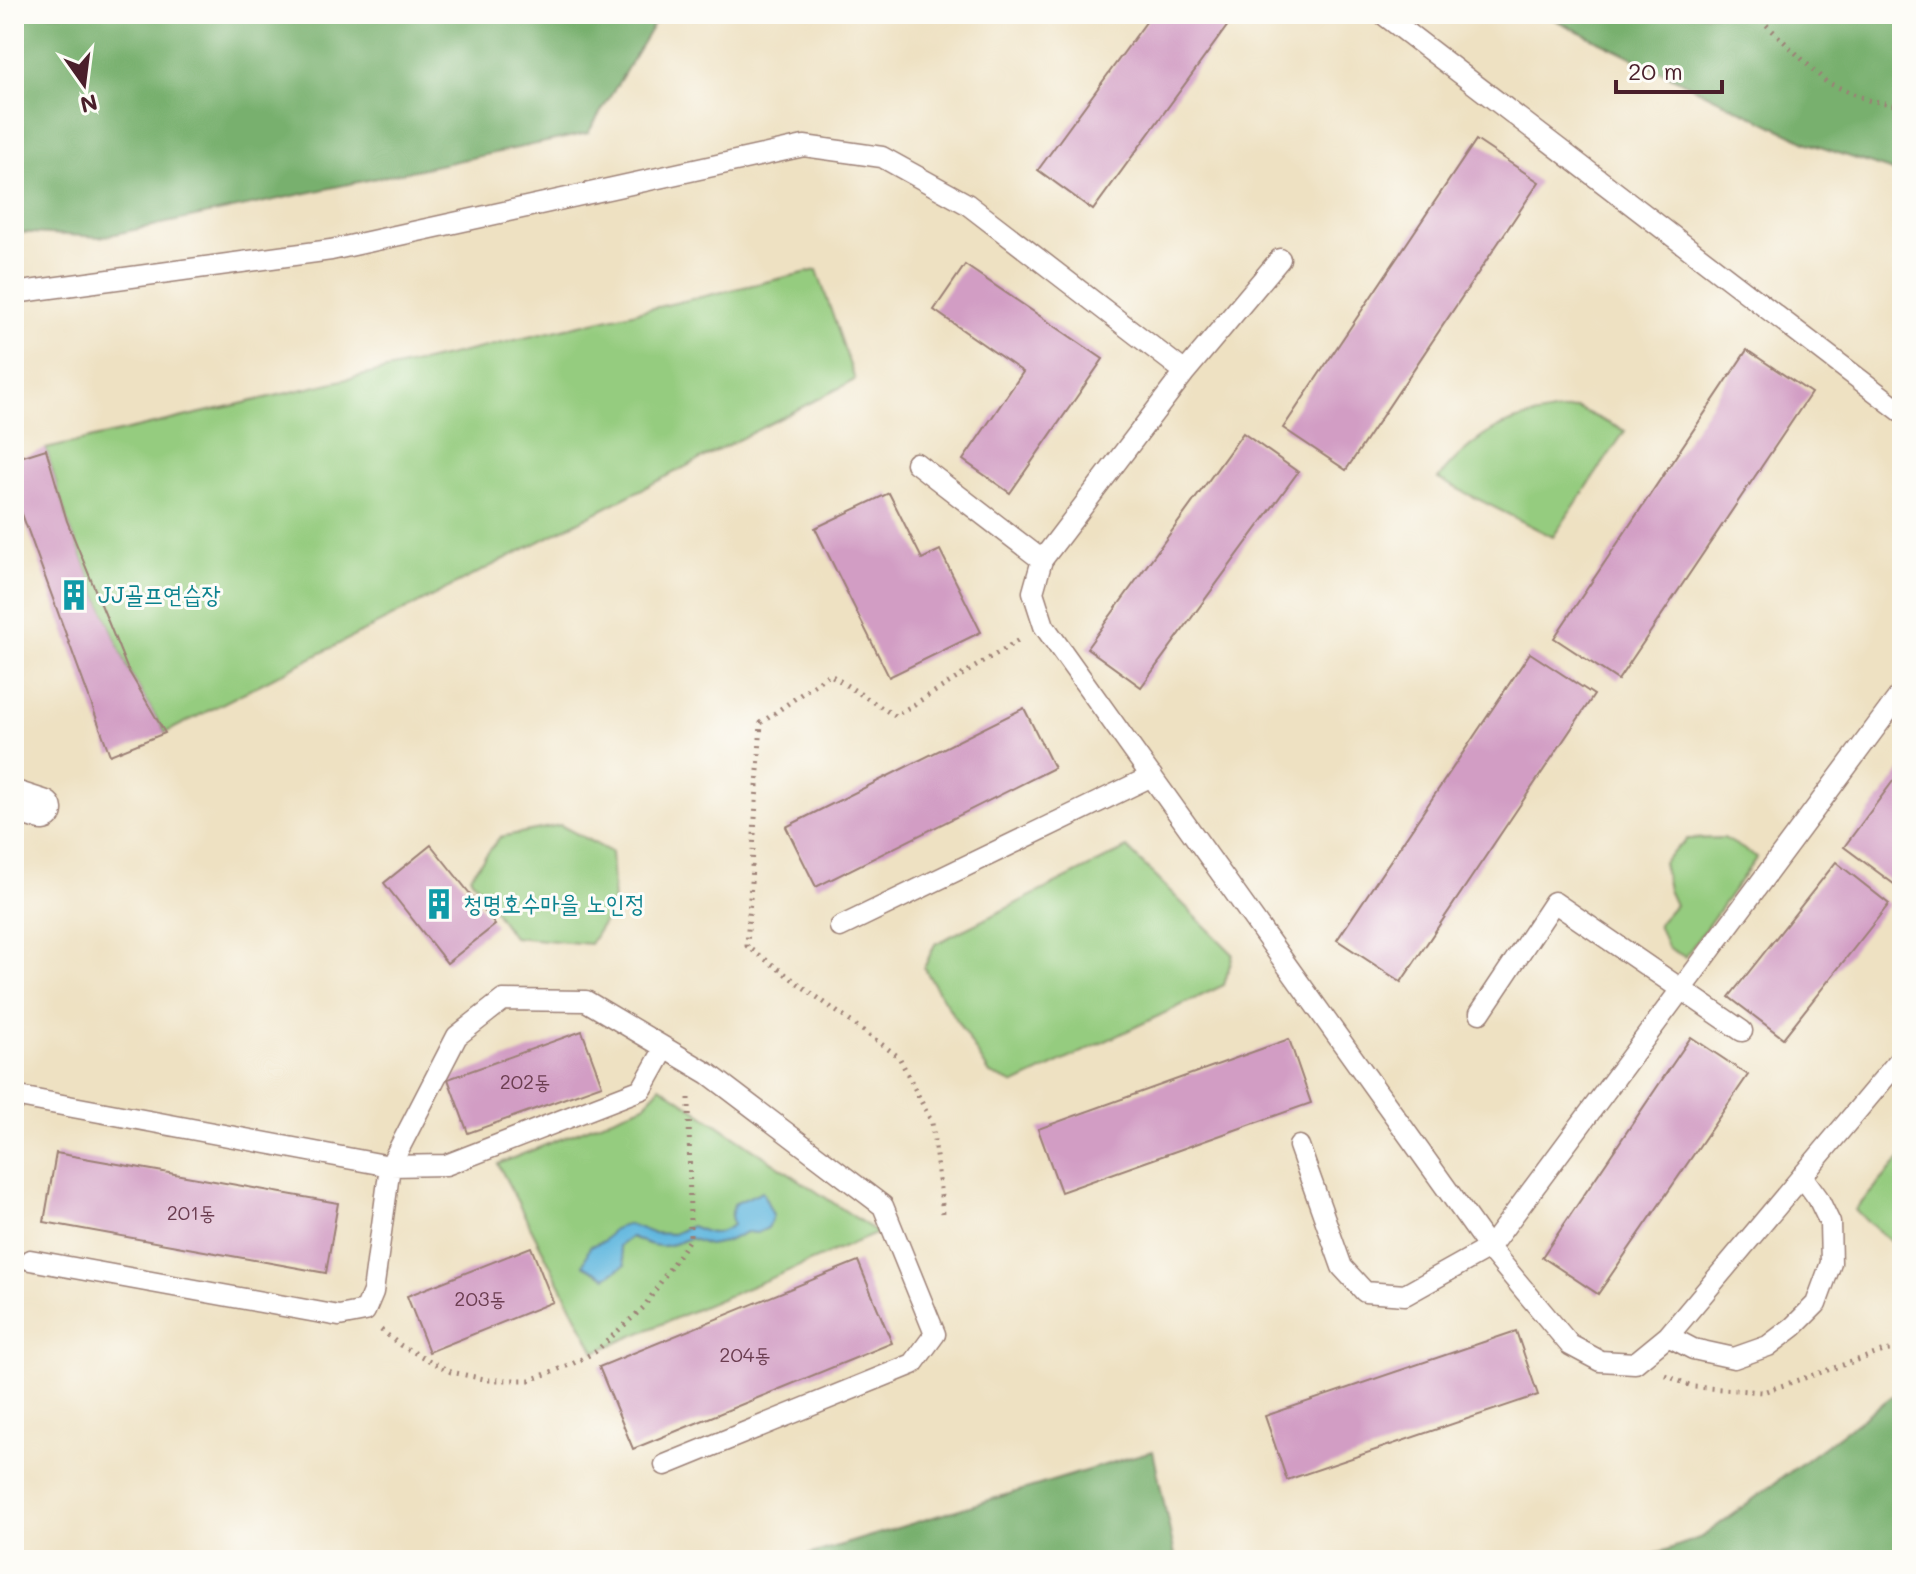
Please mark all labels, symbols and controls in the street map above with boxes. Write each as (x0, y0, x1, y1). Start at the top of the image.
north arrow (44, 44, 124, 124)
scale bar (1616, 44, 1722, 94)
text: 20 m (1628, 55, 1683, 86)
text: N (77, 88, 101, 120)
building icon: JJ골프연습장 (57, 578, 91, 612)
place label: JJ골프연습장 (98, 578, 221, 609)
building icon: 청명호수마을 노인정 (422, 887, 456, 921)
place label: 청명호수마을 노인정 (463, 887, 645, 918)
house number: 202동 (500, 1068, 550, 1094)
house number: 201동 (167, 1199, 215, 1225)
house number: 203동 (454, 1285, 506, 1311)
house number: 204동 (719, 1341, 771, 1367)

